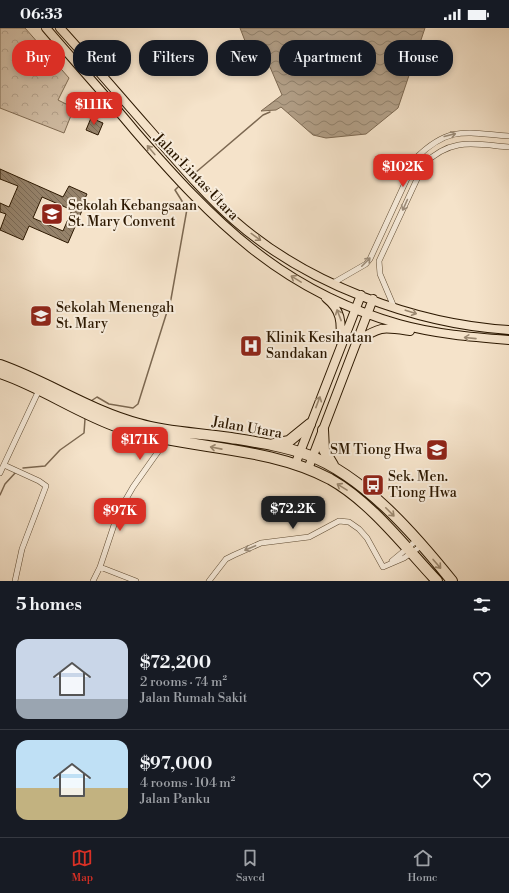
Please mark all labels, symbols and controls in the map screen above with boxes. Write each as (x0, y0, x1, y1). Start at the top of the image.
text: 06:33 (20, 5, 63, 24)
chip: Buy (12, 40, 65, 76)
chip: Rent (73, 40, 131, 76)
chip: Filters (139, 40, 208, 76)
chip: New (216, 40, 271, 76)
chip: Apartment (279, 40, 376, 76)
chip: House (384, 40, 453, 76)
pin: $111K (66, 92, 122, 126)
text: $111K (75, 97, 113, 113)
street label: Jalan Lintas Utara (149, 129, 243, 225)
one-way arrow (443, 130, 456, 138)
one-way arrow (147, 145, 156, 156)
pin: $102K (375, 154, 431, 188)
text: $102K (382, 159, 424, 175)
place label: Sekolah Kebangsaan St. Mary Convent (68, 197, 198, 231)
one-way arrow (401, 199, 408, 211)
school or university icon: Sekolah Kebangsaan St. Mary Convent (39, 201, 65, 227)
one-way arrow (250, 233, 261, 241)
one-way arrow (361, 257, 371, 267)
one-way arrow (290, 275, 302, 283)
place label: Sekolah Menengah St. Mary (56, 299, 175, 333)
school or university icon: Sekolah Menengah St. Mary (28, 303, 54, 329)
one-way arrow (334, 309, 342, 321)
one-way arrow (404, 309, 417, 316)
place label: Klinik Kesihatan Sandakan (266, 329, 373, 363)
hospital icon: Klinik Kesihatan Sandakan (238, 333, 264, 359)
one-way arrow (464, 334, 477, 341)
one-way arrow (315, 397, 323, 409)
street label: Jalan Utara (210, 413, 284, 443)
pin: $171K (112, 427, 168, 461)
text: $171K (121, 432, 159, 448)
school or university icon: SM Tiong Hwa (424, 437, 450, 463)
place label: SM Tiong Hwa (330, 441, 423, 459)
one-way arrow (210, 444, 223, 452)
place label: Sek. Men. Tiong Hwa (388, 468, 458, 502)
bus stop icon: Sek. Men. Tiong Hwa (360, 472, 386, 498)
one-way arrow (337, 483, 348, 491)
pin: $72.2K (260, 496, 326, 530)
pin: $97K (96, 498, 144, 532)
text: $72.2K (270, 501, 316, 517)
text: $97K (103, 503, 137, 519)
one-way arrow (385, 507, 395, 517)
one-way arrow (245, 545, 257, 552)
one-way arrow (432, 558, 441, 569)
text: 5 homes (16, 594, 82, 616)
icon: filters (471, 594, 493, 616)
text: $72,200 (140, 652, 211, 674)
icon: home (48, 655, 96, 703)
icon: heart (471, 668, 493, 690)
text: 2 rooms · 74 m² (140, 674, 227, 690)
text: Jalan Rumah Sakit (140, 690, 247, 706)
text: $97,000 (140, 753, 212, 775)
icon: home (48, 756, 96, 804)
icon: heart (471, 769, 493, 791)
text: 4 rooms · 104 m² (140, 775, 235, 791)
text: Jalan Panku (140, 791, 210, 807)
tab: Map (71, 847, 93, 885)
tab: Saved (236, 847, 265, 885)
tab: Home (407, 847, 438, 885)

